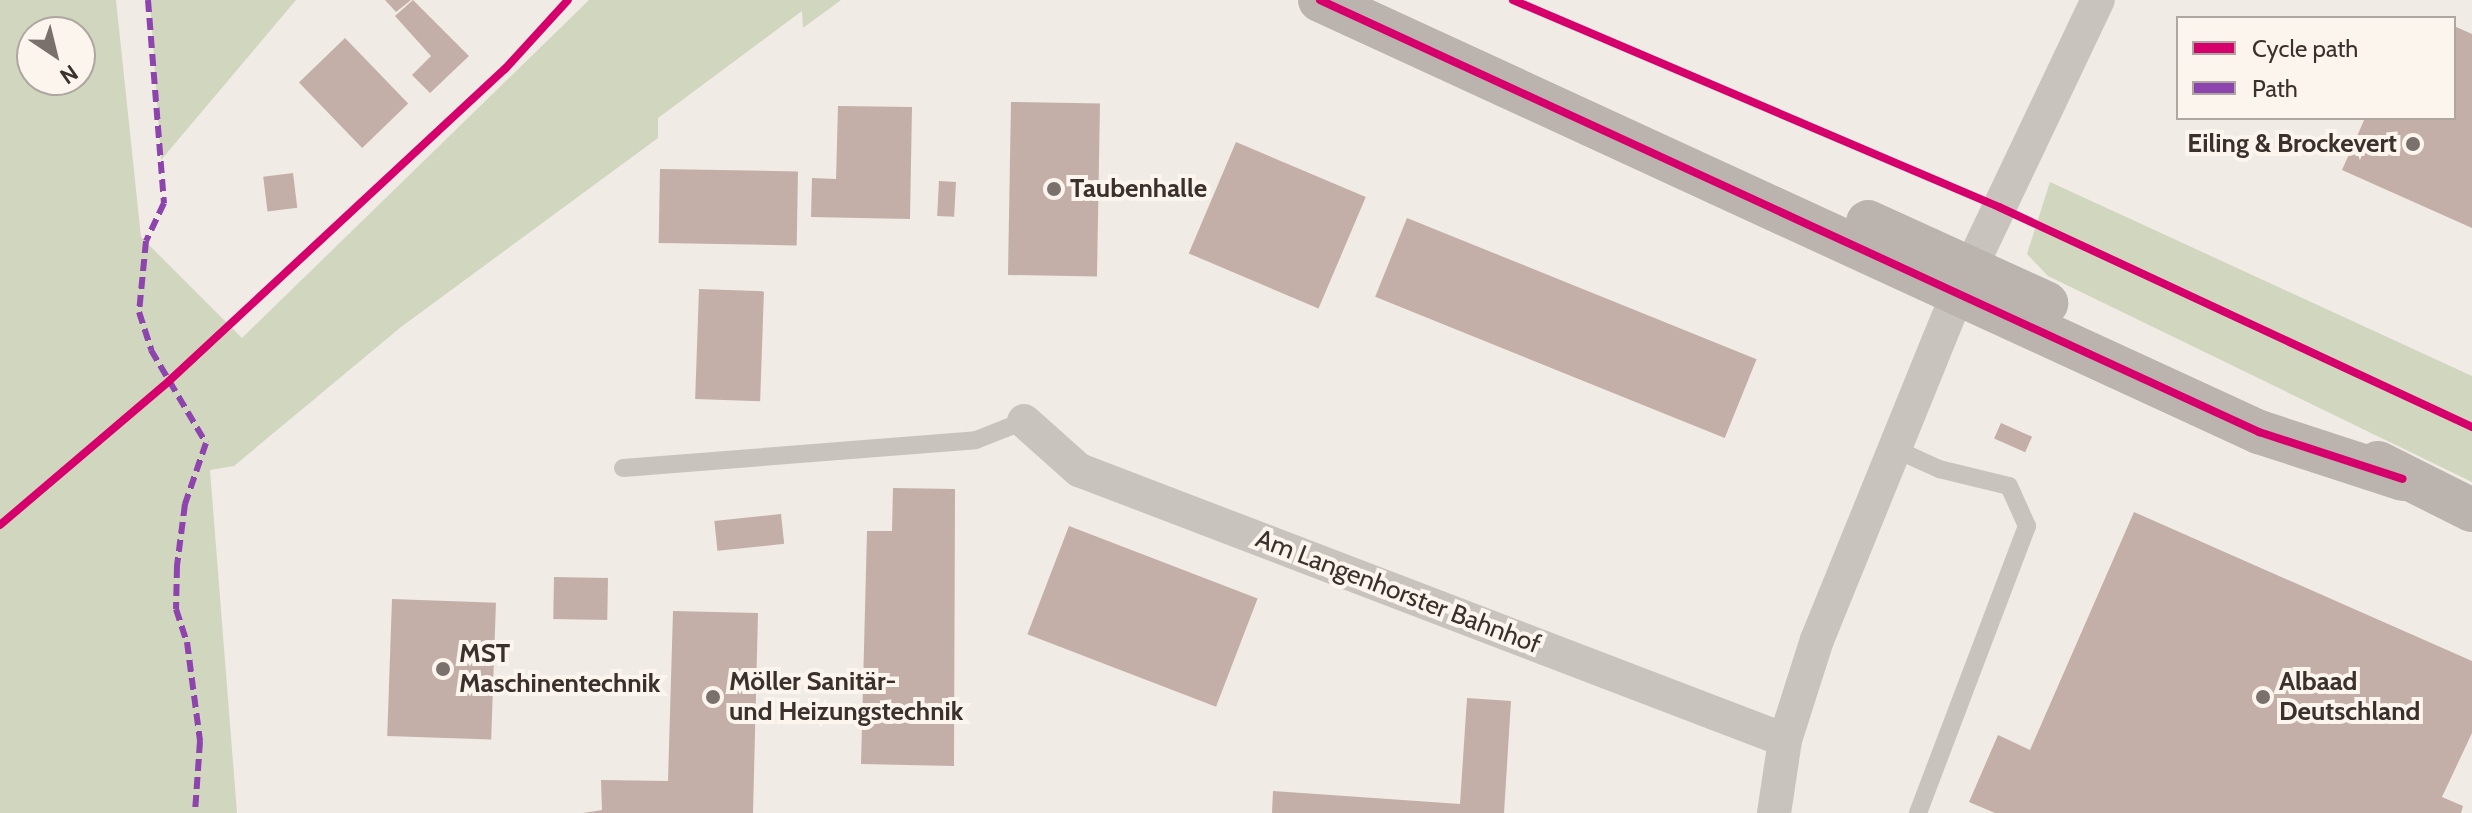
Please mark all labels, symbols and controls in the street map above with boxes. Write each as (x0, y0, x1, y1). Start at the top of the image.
north arrow (16, 16, 96, 96)
legend (2176, 16, 2456, 120)
text: Cycle path (2252, 34, 2358, 63)
text: N (55, 59, 83, 90)
text: Path (2252, 74, 2298, 103)
place label: Eiling & Brockevert (2187, 128, 2397, 160)
marker: Eiling & Brockevert (2404, 135, 2422, 153)
place label: Taubenhalle (1070, 173, 1207, 205)
marker: Taubenhalle (1045, 180, 1063, 198)
street label: Am Langenhorster Bahnhof (1251, 523, 1545, 661)
place label: MST Maschinentechnik (459, 638, 660, 700)
marker: MST Maschinentechnik (434, 660, 452, 678)
place label: Möller Sanitär- und Heizungstechnik (729, 666, 963, 728)
place label: Albaad Deutschland (2279, 666, 2420, 728)
marker: Möller Sanitär- und Heizungstechnik (704, 688, 722, 706)
marker: Albaad Deutschland (2254, 688, 2272, 706)

